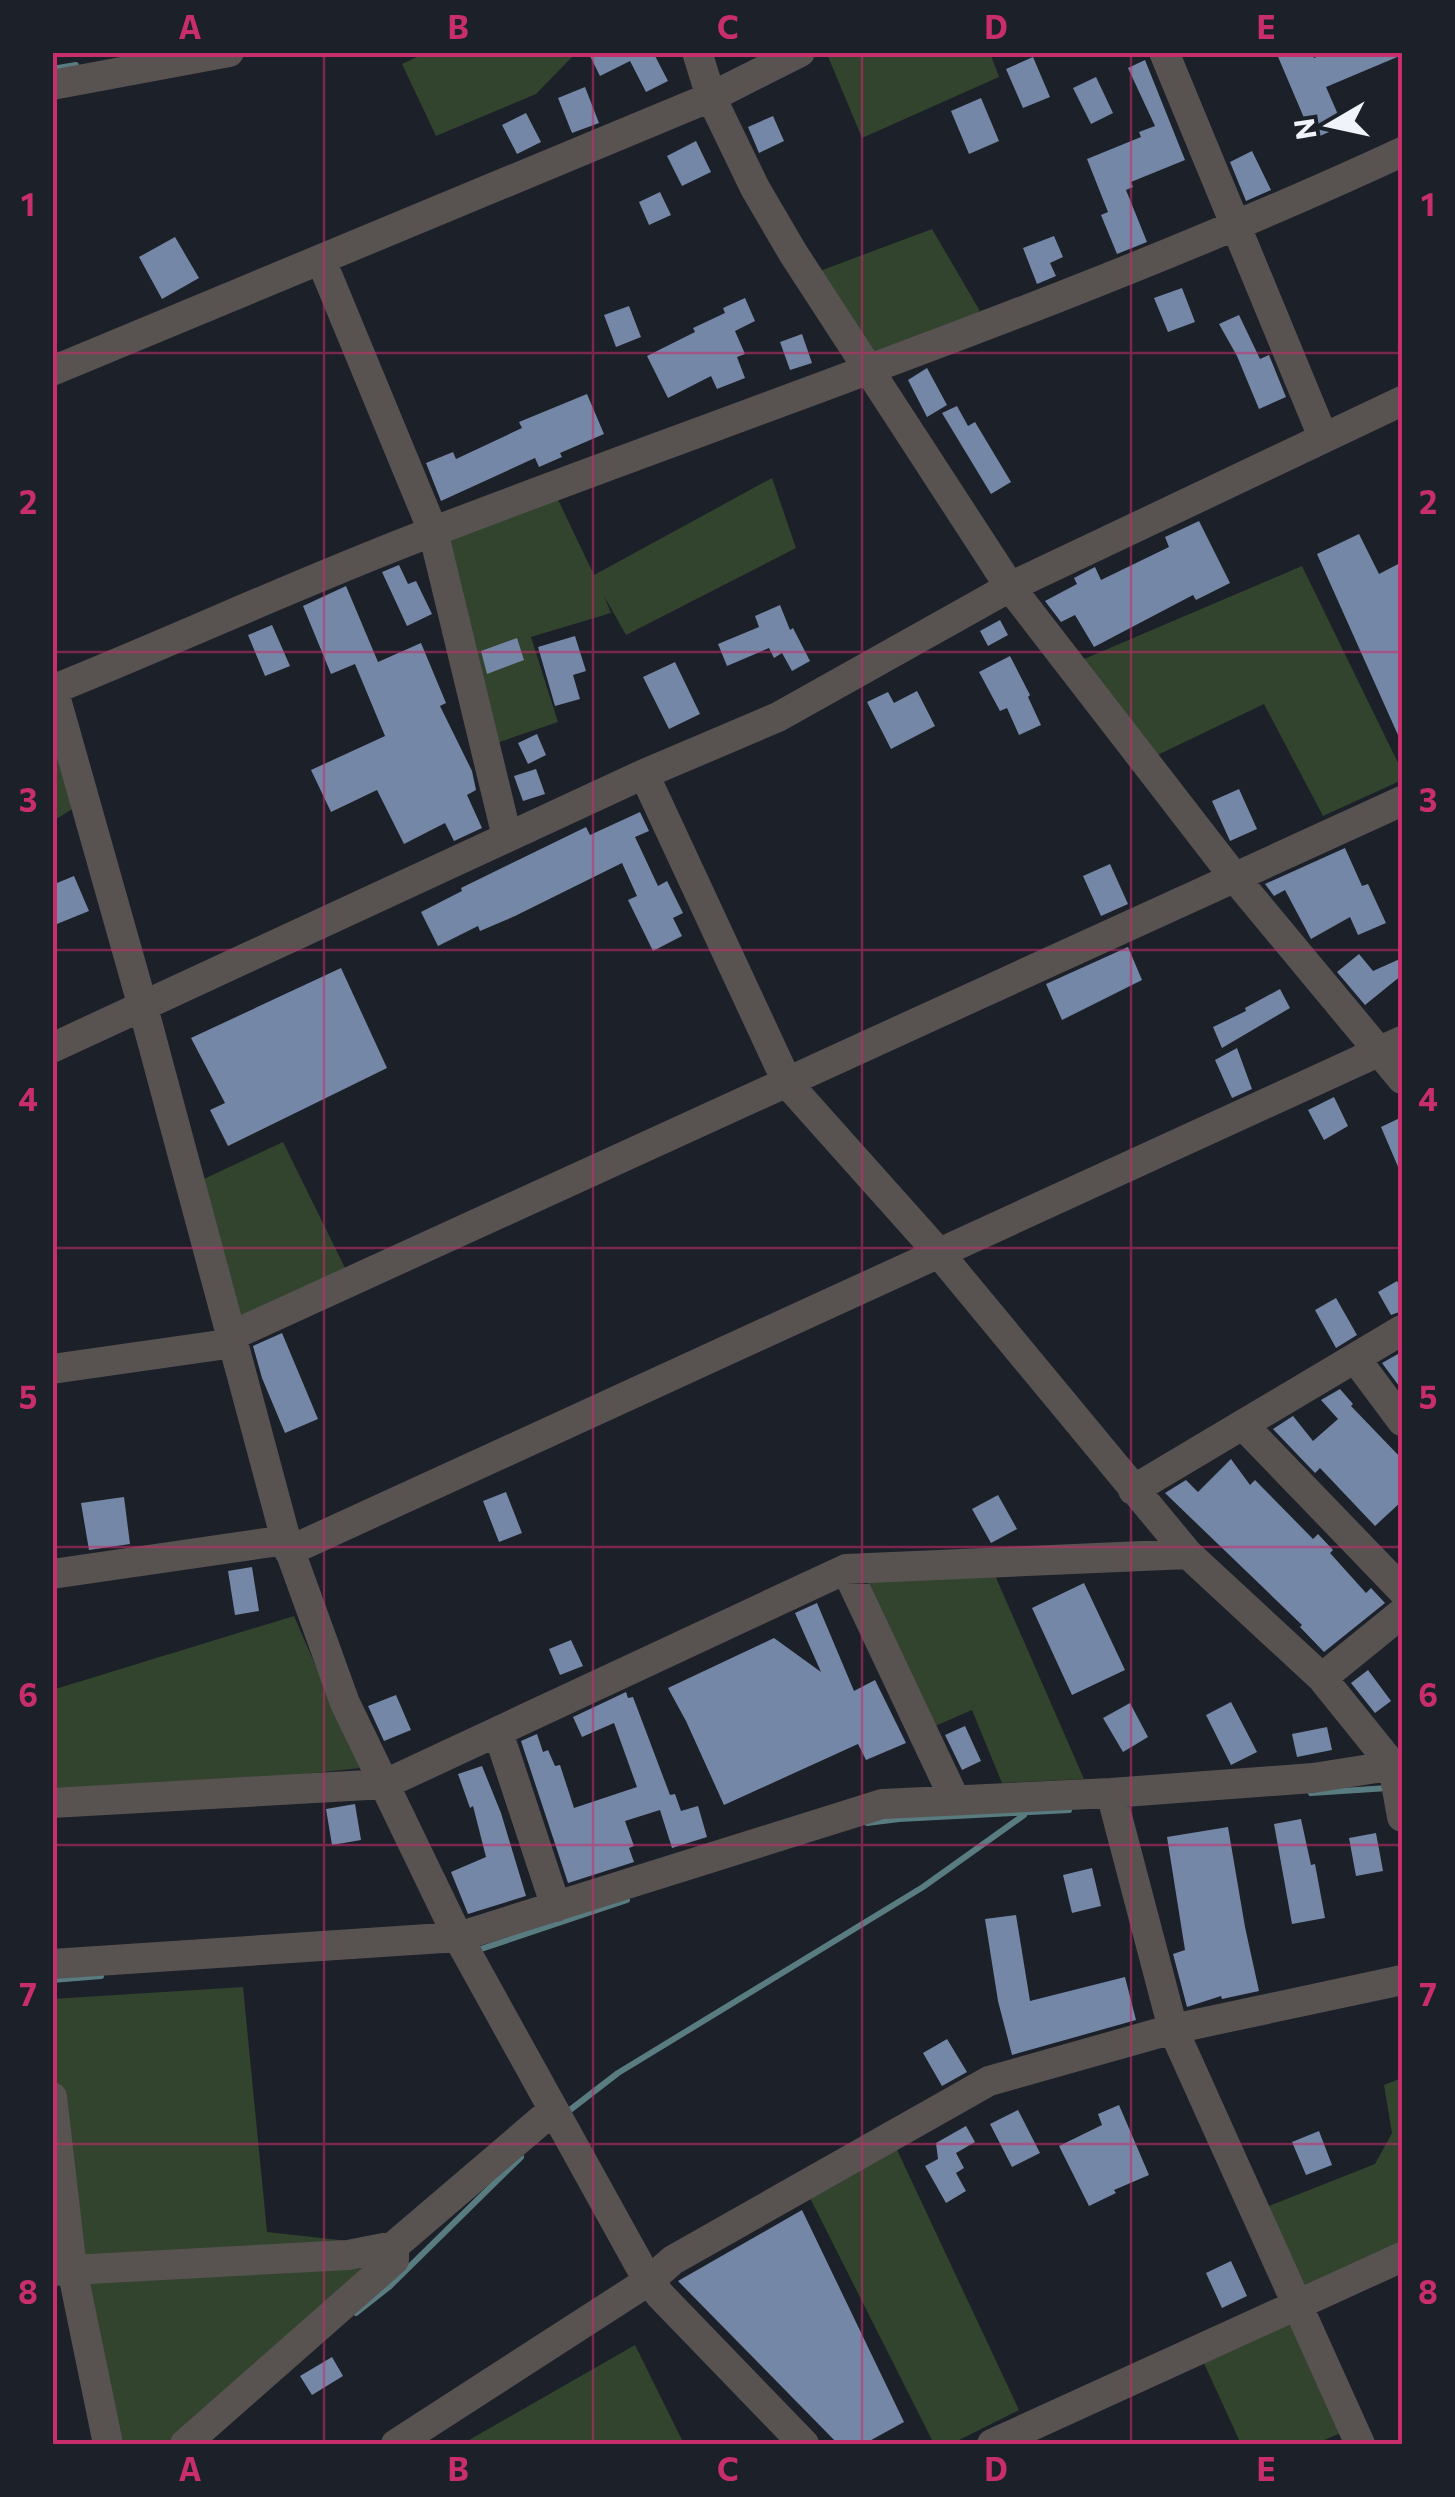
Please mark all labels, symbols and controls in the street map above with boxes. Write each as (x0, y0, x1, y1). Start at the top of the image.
text: A (179, 6, 202, 46)
text: B (447, 6, 469, 46)
text: C (717, 6, 739, 46)
text: D (984, 6, 1008, 46)
text: E (1256, 6, 1276, 46)
north arrow (1280, 75, 1380, 175)
text: N (1286, 116, 1323, 142)
text: 1 (21, 183, 35, 223)
text: 1 (1421, 183, 1435, 223)
text: 2 (19, 481, 37, 521)
text: 2 (1419, 481, 1437, 521)
text: 3 (19, 779, 37, 819)
text: 3 (1419, 779, 1437, 819)
text: 4 (18, 1078, 38, 1118)
text: 4 (1418, 1078, 1438, 1118)
text: 5 (19, 1376, 37, 1416)
text: 5 (1419, 1376, 1437, 1416)
text: 6 (18, 1674, 38, 1714)
text: 6 (1418, 1674, 1438, 1714)
text: 7 (19, 1973, 37, 2013)
text: 7 (1419, 1973, 1437, 2013)
text: 8 (18, 2271, 38, 2311)
text: 8 (1418, 2271, 1438, 2311)
text: A (179, 2448, 202, 2488)
text: B (447, 2448, 469, 2488)
text: C (717, 2448, 739, 2488)
text: D (984, 2448, 1008, 2488)
text: E (1256, 2448, 1276, 2488)

